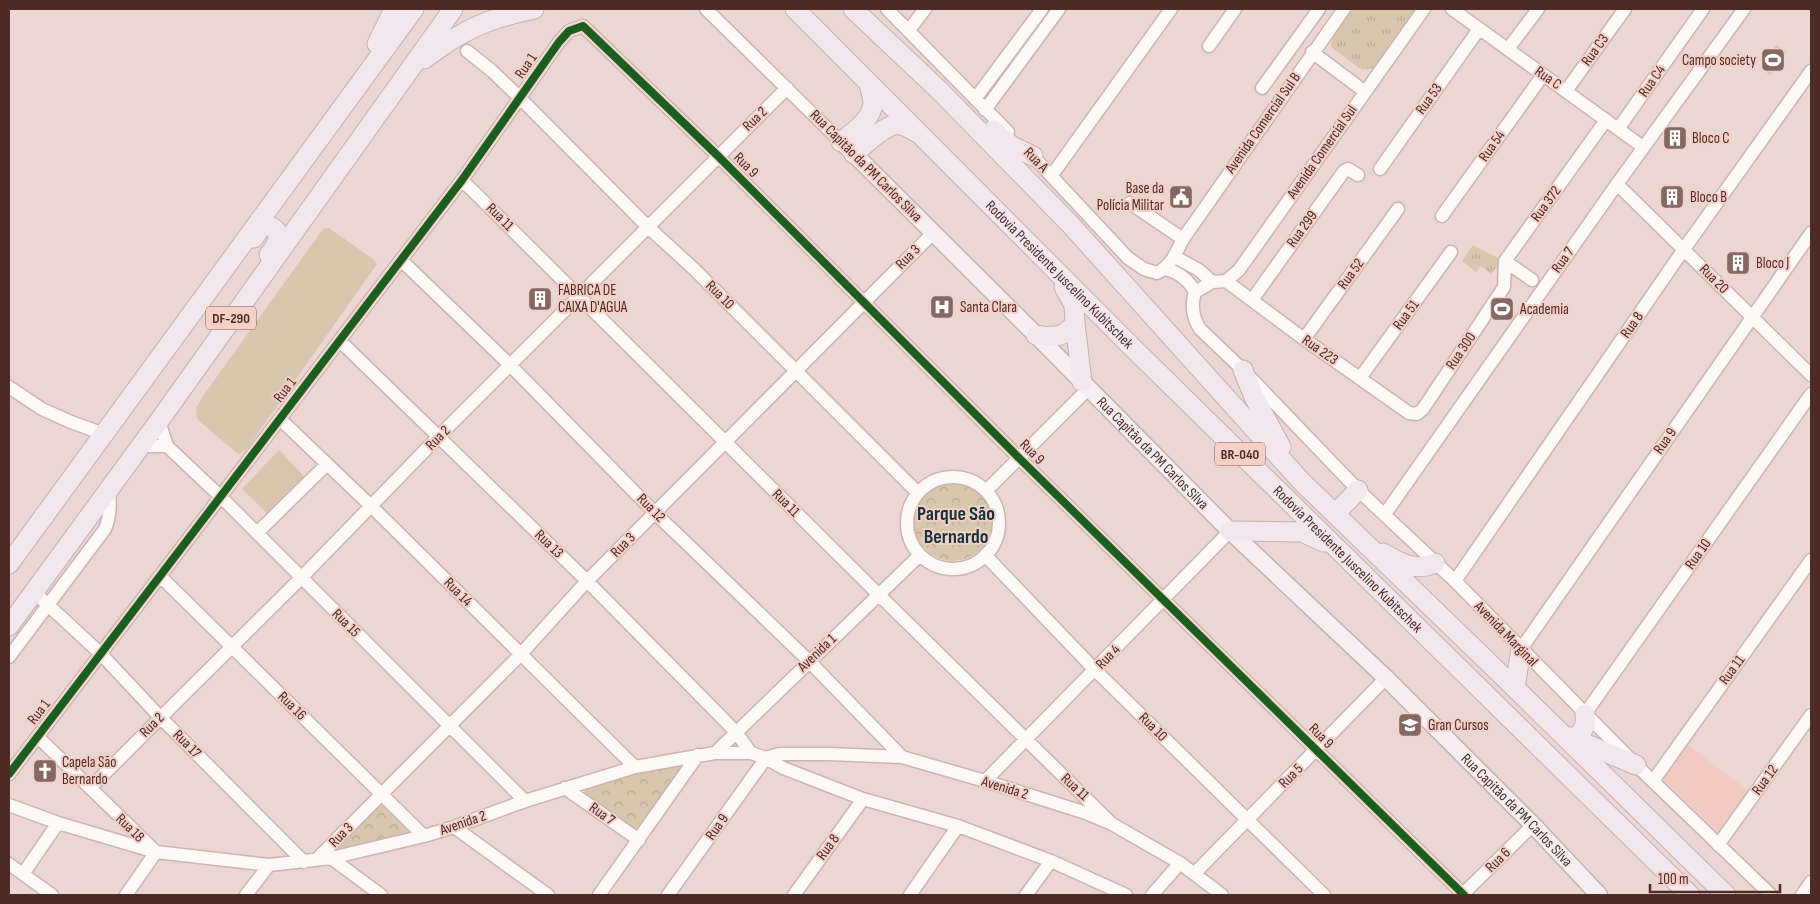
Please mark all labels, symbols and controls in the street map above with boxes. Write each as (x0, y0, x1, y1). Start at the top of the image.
street label: Rua C3 (1577, 30, 1613, 70)
sports icon: Campo society (1760, 47, 1786, 73)
street label: Rua 1 (511, 49, 542, 82)
place label: Campo society (1682, 51, 1756, 70)
street label: Rua C4 (1634, 61, 1670, 101)
street label: Rua C (1531, 62, 1565, 94)
street label: Avenida Comercial Sul B (1221, 69, 1305, 178)
street label: Rua 53 (1411, 80, 1447, 118)
street label: Avenida Comercial Sul (1282, 102, 1361, 203)
street label: Rua 2 (738, 103, 772, 135)
street label: Rua Capitão da PM Carlos Silva (806, 106, 926, 226)
building icon: Bloco C (1662, 125, 1688, 151)
street label: Rua 54 (1475, 127, 1509, 165)
place label: Bloco C (1692, 129, 1730, 148)
street label: Rua A (1019, 143, 1053, 177)
street label: Rua 9 (729, 148, 763, 182)
place label: Base da Polícia Militar (1097, 179, 1165, 215)
street label: Rua 372 (1527, 182, 1565, 226)
public building icon: Base da Polícia Militar (1168, 184, 1194, 210)
building icon: Bloco B (1659, 184, 1685, 210)
place label: Bloco B (1690, 188, 1727, 207)
street label: Rodovia Presidente Juscelino Kubitschek (982, 196, 1138, 353)
street label: Rua 11 (482, 199, 519, 236)
street label: Rua 299 (1282, 207, 1322, 251)
street label: Rua 3 (892, 241, 924, 273)
street label: Rua 7 (1547, 243, 1579, 277)
building icon: Bloco J (1725, 250, 1751, 276)
place label: Bloco J (1756, 254, 1789, 273)
street label: Rua 52 (1333, 255, 1369, 293)
street label: Rua 20 (1695, 260, 1733, 298)
street label: Rua 10 (702, 277, 738, 313)
place label: FABRICA DE CAIXA D'AGUA (558, 281, 628, 317)
building icon: FABRICA DE CAIXA D'AGUA (527, 286, 553, 312)
hospital icon: Santa Clara (929, 294, 955, 320)
street label: Rua 51 (1389, 296, 1424, 334)
sports icon: Academia (1489, 296, 1515, 322)
place label: Santa Clara (960, 298, 1017, 317)
place label: Academia (1519, 300, 1569, 319)
road number: DF-290 (206, 306, 256, 330)
street label: Rua 8 (1616, 308, 1648, 342)
street label: Rua 300 (1442, 329, 1480, 373)
street label: Rua 223 (1298, 331, 1342, 369)
street label: Rua 1 (269, 373, 301, 406)
street label: Rua Capitão da PM Carlos Silva (1093, 392, 1213, 514)
street label: Rua 2 (422, 422, 454, 454)
street label: Rua 9 (1649, 424, 1681, 458)
street label: Rua 9 (1015, 435, 1049, 469)
road number: BR-040 (1215, 442, 1265, 466)
street label: Rodovia Presidente Juscelino Kubitschek (1269, 482, 1427, 637)
street label: Rua 11 (768, 485, 805, 522)
street label: Rua 12 (633, 490, 669, 526)
district label: Parque São Bernardo (917, 502, 995, 549)
street label: Rua 13 (531, 526, 567, 562)
street label: Rua 3 (607, 529, 639, 561)
street label: Rua 10 (1681, 535, 1715, 573)
street label: Rua 14 (440, 574, 476, 610)
street label: Avenida Marginal (1469, 596, 1542, 671)
street label: Rua 15 (328, 605, 364, 641)
street label: Avenida 1 (793, 629, 841, 677)
street label: Rua 4 (1092, 640, 1124, 674)
street label: Rua 11 (1715, 651, 1749, 688)
street label: Rua 16 (274, 688, 310, 724)
street label: Rua 1 (23, 695, 55, 728)
street label: Rua 2 (136, 709, 168, 741)
street label: Rua 10 (1135, 709, 1171, 745)
school or university icon: Gran Cursos (1397, 712, 1423, 738)
place label: Gran Cursos (1428, 716, 1489, 735)
street label: Rua 9 (1304, 719, 1338, 753)
street label: Rua 17 (169, 726, 205, 762)
street label: Rua Capitão da PM Carlos Silva (1457, 749, 1577, 871)
place label: Capela São Bernardo (62, 753, 116, 789)
church icon: Capela São Bernardo (32, 758, 58, 784)
street label: Rua 5 (1275, 760, 1307, 792)
street label: Rua 12 (1748, 761, 1782, 799)
street label: Rua 11 (1057, 769, 1094, 805)
street label: Avenida 2 (978, 772, 1031, 804)
street label: Rua 7 (585, 798, 619, 830)
street label: Avenida 2 (436, 806, 489, 840)
street label: Rua 18 (111, 810, 149, 846)
street label: Rua 9 (701, 810, 733, 844)
street label: Rua 3 (325, 818, 357, 852)
street label: Rua 8 (812, 830, 844, 864)
street label: Rua 6 (1481, 843, 1515, 877)
scale bar (1650, 862, 1780, 894)
text: 100 m (1658, 870, 1689, 889)

